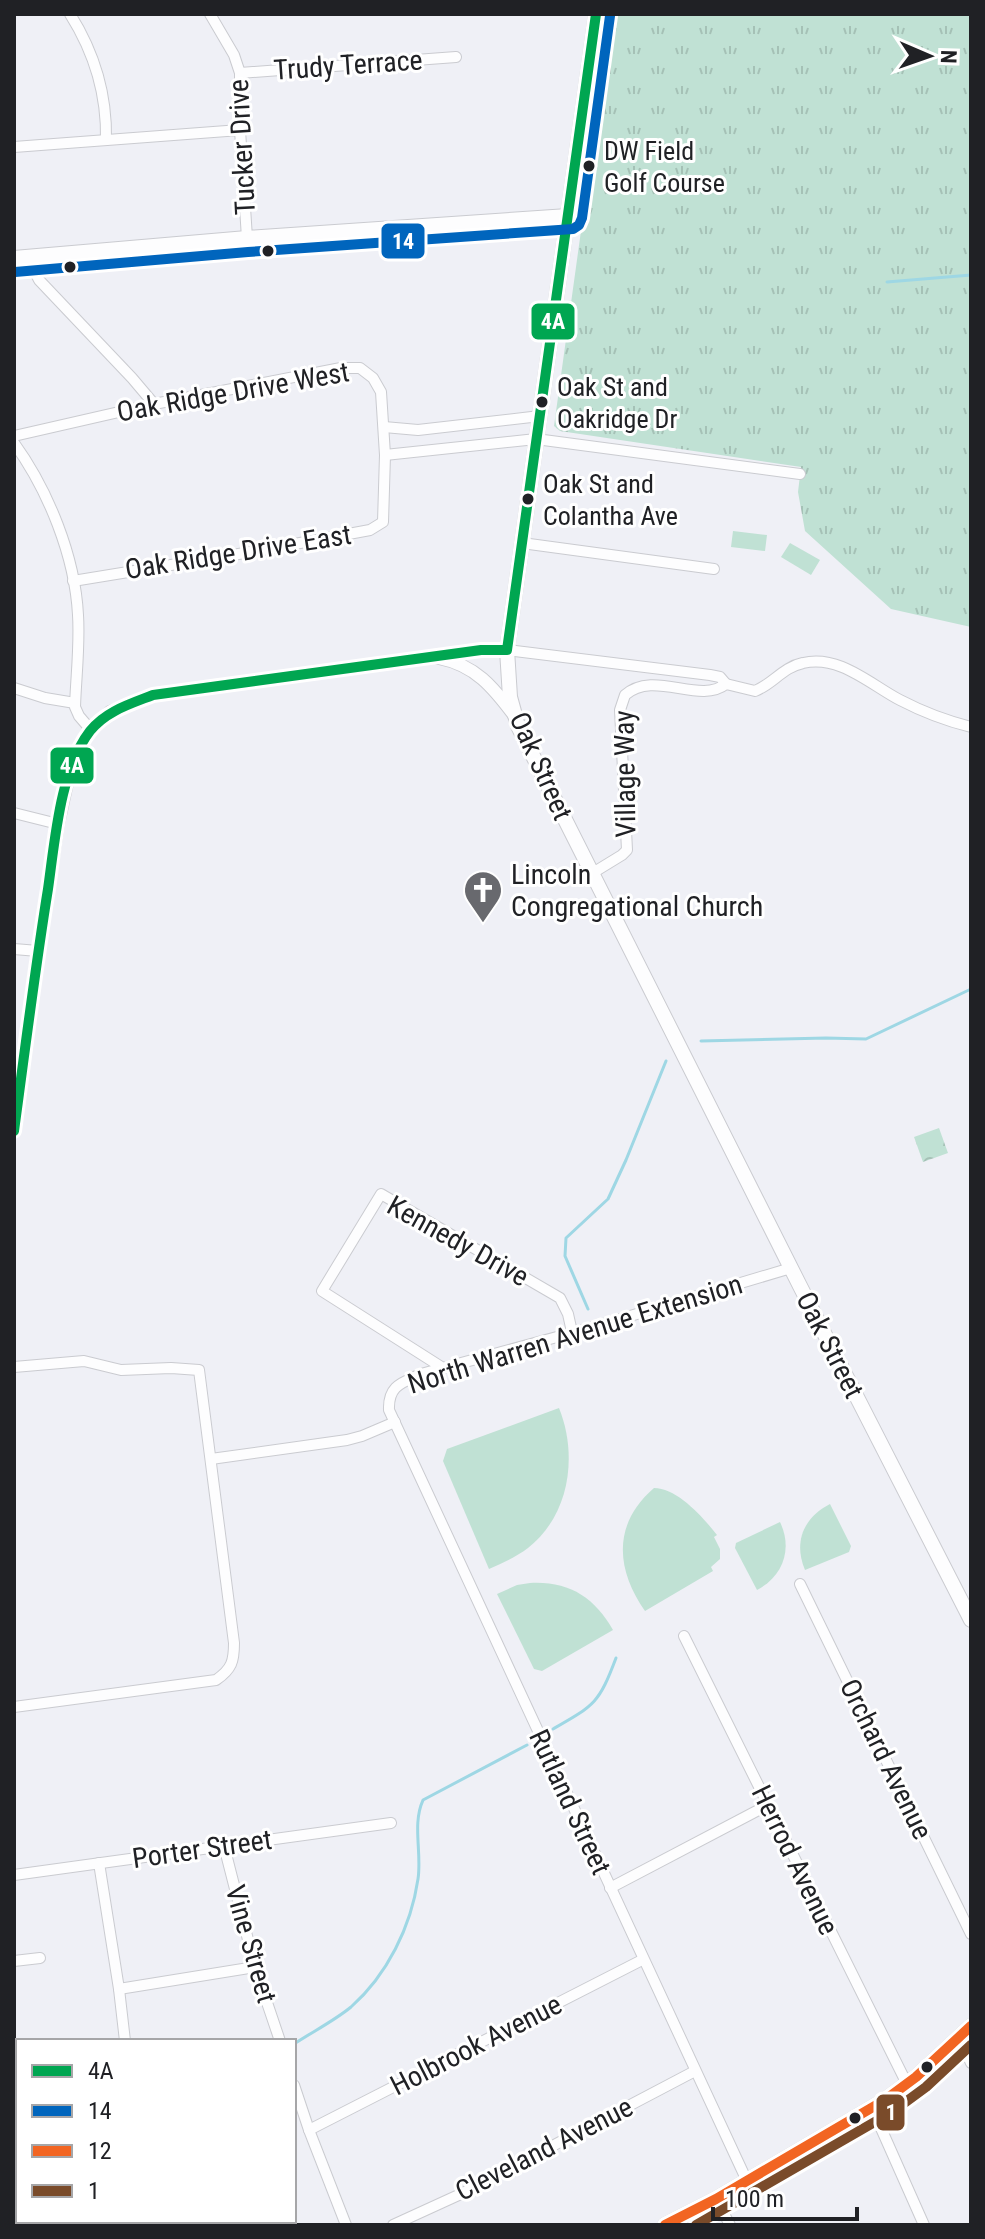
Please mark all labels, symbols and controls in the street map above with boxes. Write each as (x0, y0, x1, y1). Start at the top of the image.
north arrow (889, 16, 969, 96)
street label: Trudy Terrace (272, 43, 424, 87)
text: N (936, 50, 961, 64)
street label: Tucker Drive (222, 78, 262, 216)
place label: DW Field Golf Course (604, 136, 725, 198)
marker: DW Field Golf Course (581, 158, 597, 174)
line badge: 14 (380, 222, 426, 260)
text: 14 (392, 229, 414, 254)
unlabelled marker (260, 243, 276, 259)
unlabelled marker (62, 259, 78, 275)
line badge: 4A (530, 302, 576, 341)
text: 4A (541, 309, 565, 334)
street label: Oak Ridge Drive West (114, 355, 352, 429)
place label: Oak St and Oakridge Dr (557, 372, 677, 434)
marker: Oak St and Oakridge Dr (534, 394, 550, 410)
place label: Oak St and Colantha Ave (543, 469, 678, 531)
marker: Oak St and Colantha Ave (520, 491, 536, 507)
street label: Oak Ridge Drive East (123, 518, 353, 586)
street label: Oak Street (503, 707, 579, 825)
street label: Village Way (607, 710, 643, 838)
line badge: 4A (49, 746, 95, 785)
text: 4A (60, 753, 84, 778)
place label: Lincoln Congregational Church (511, 858, 763, 923)
church icon: Lincoln Congregational Church (462, 869, 504, 924)
street label: Kennedy Drive (382, 1189, 534, 1293)
street label: North Warren Avenue Extension (404, 1267, 746, 1401)
street label: Oak Street (789, 1286, 871, 1404)
street label: Orchard Avenue (833, 1673, 939, 1845)
street label: Rutland Street (522, 1724, 618, 1880)
street label: Herrod Avenue (745, 1780, 845, 1940)
street label: Porter Street (130, 1823, 274, 1875)
street label: Vine Street (218, 1881, 284, 2007)
street label: Holbrook Avenue (385, 1988, 567, 2102)
legend (16, 2039, 296, 2223)
text: 4A (88, 2057, 114, 2085)
unlabelled marker (919, 2059, 935, 2075)
street label: Cleveland Avenue (450, 2090, 638, 2208)
line badge: 1 (875, 2093, 906, 2132)
text: 14 (88, 2097, 112, 2125)
text: 1 (885, 2100, 897, 2125)
unlabelled marker (847, 2110, 863, 2126)
text: 12 (88, 2137, 112, 2165)
scale bar (713, 2171, 857, 2221)
text: 1 (88, 2177, 100, 2205)
text: 100 m (725, 2185, 784, 2213)

